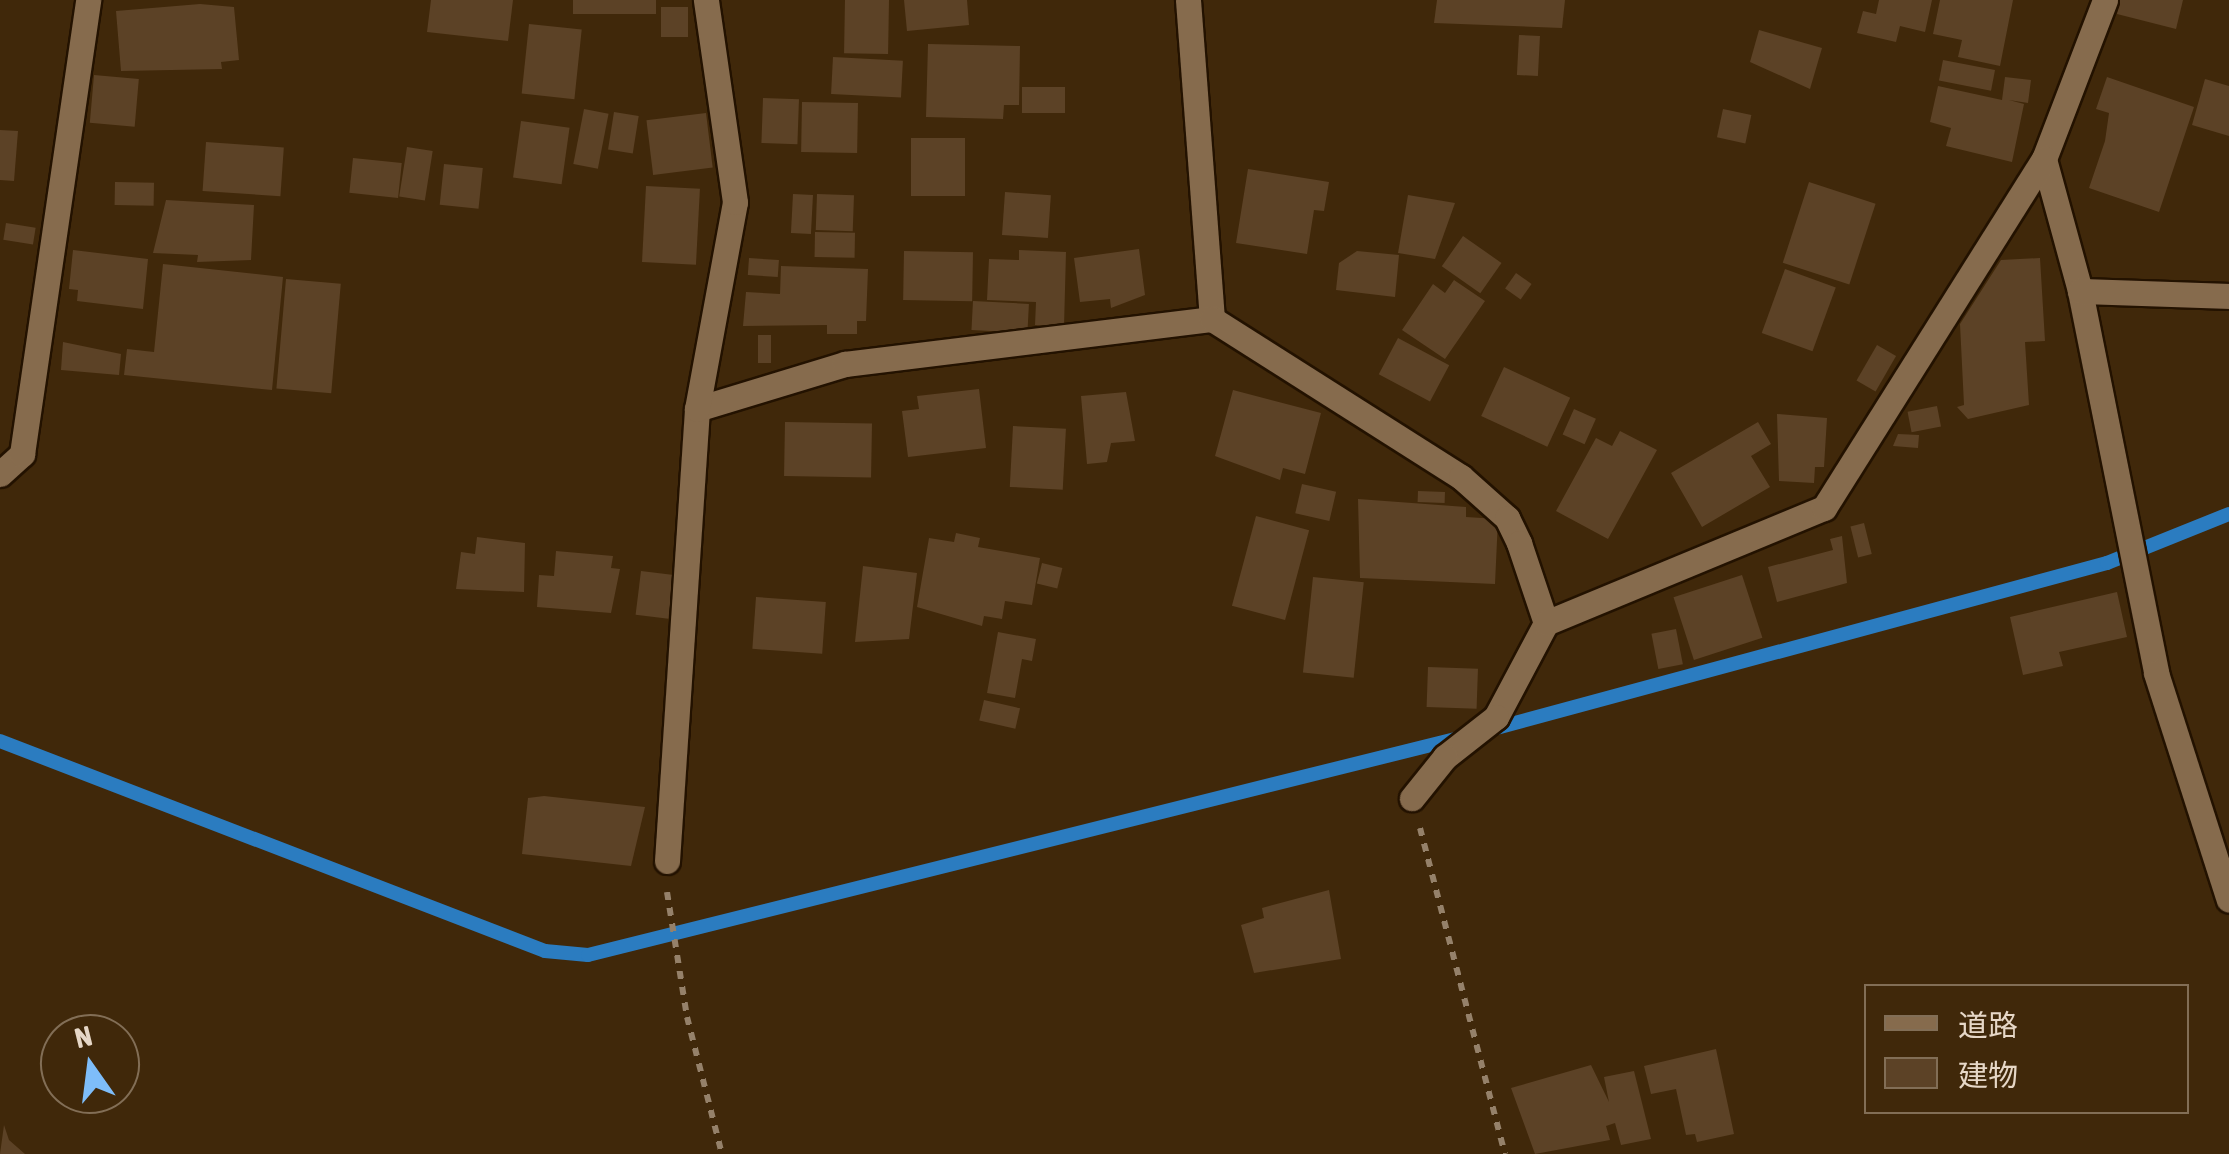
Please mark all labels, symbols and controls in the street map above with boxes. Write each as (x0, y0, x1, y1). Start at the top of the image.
legend (1864, 984, 2189, 1114)
text: 道路 (1958, 1008, 2018, 1042)
north arrow (40, 1014, 140, 1114)
text: N (71, 1019, 95, 1054)
text: 建物 (1958, 1058, 2018, 1092)

